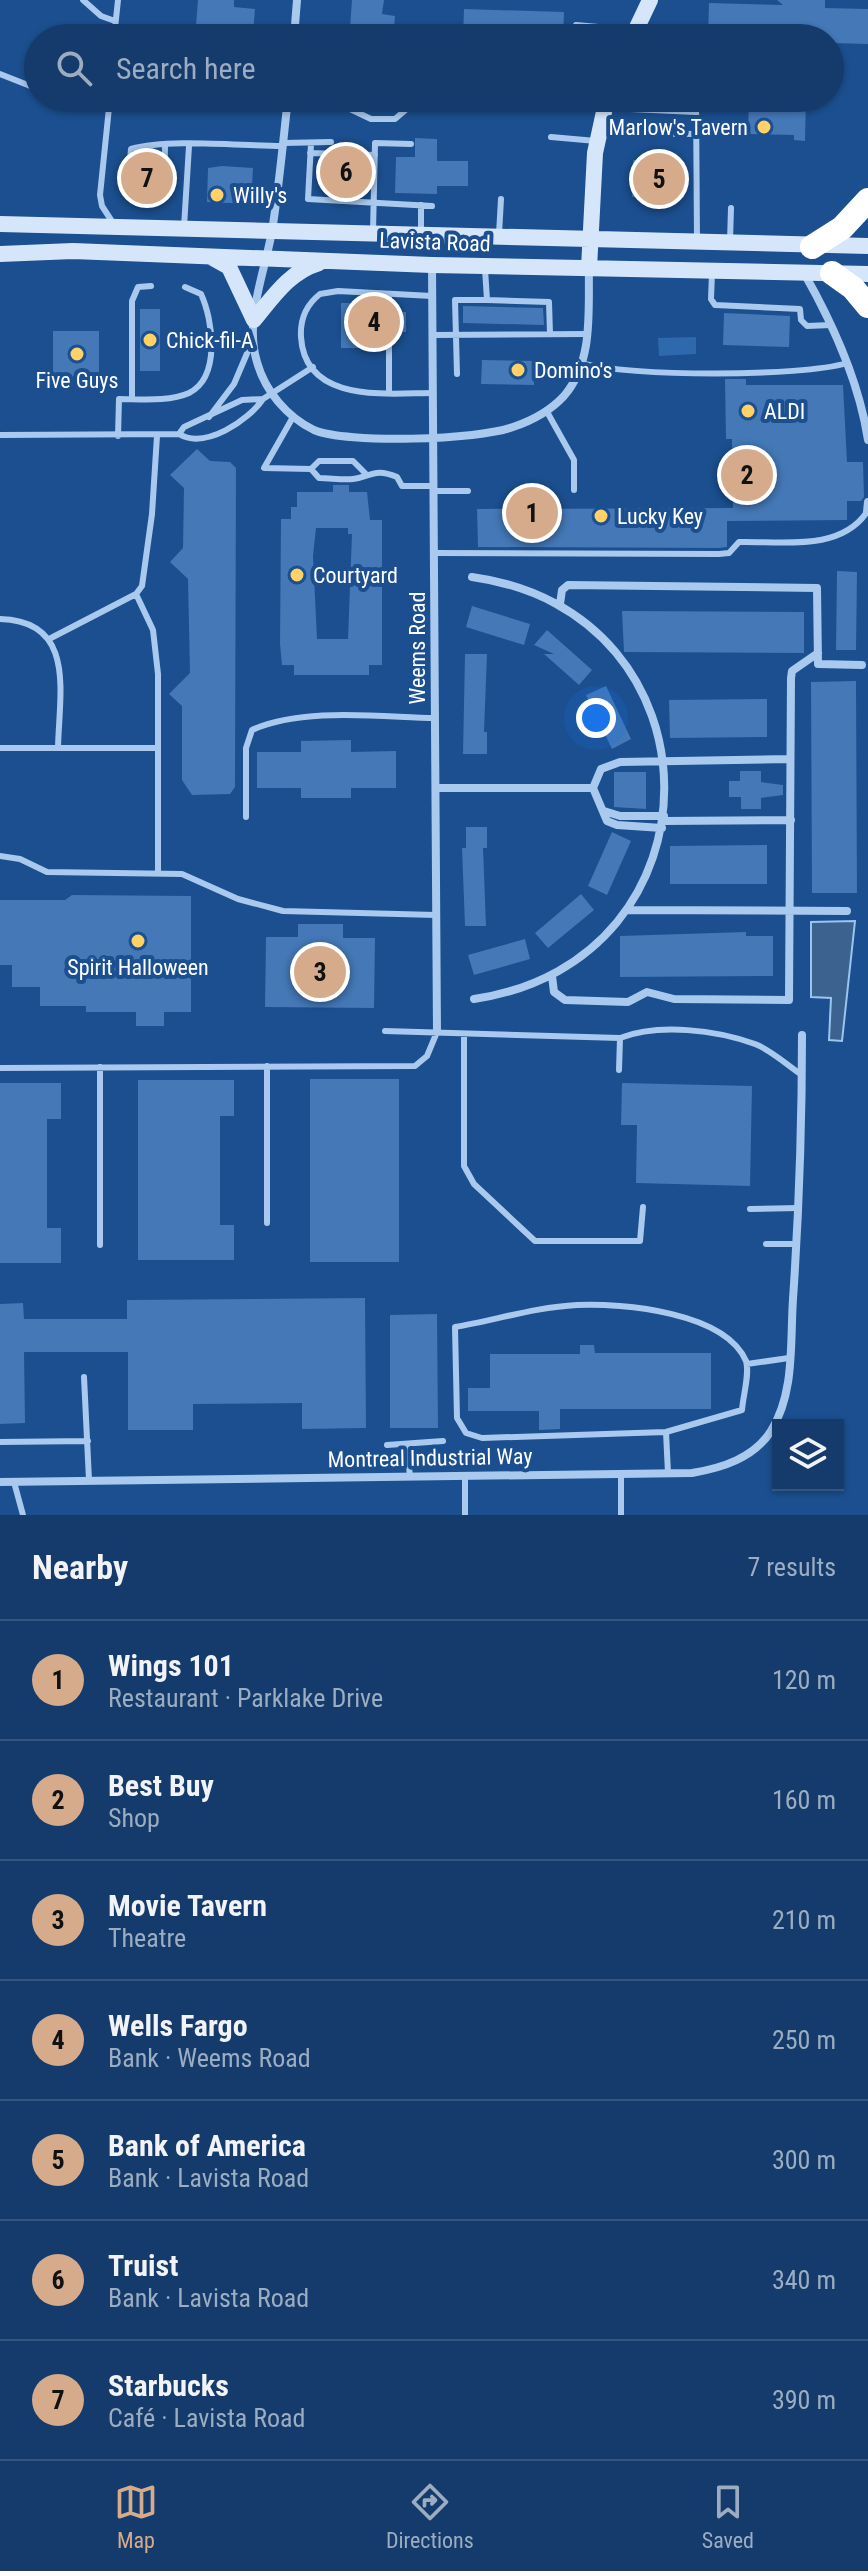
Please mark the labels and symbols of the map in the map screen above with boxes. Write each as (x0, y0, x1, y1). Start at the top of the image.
place label: Marlow's Tavern (609, 115, 748, 140)
marker: Marlow's Tavern (755, 118, 773, 136)
pin: 6 (320, 142, 372, 202)
pin: 7 (121, 148, 173, 208)
pin: 5 (633, 149, 685, 209)
place label: Willy's (233, 183, 287, 208)
marker: Willy's (208, 186, 226, 204)
street label: Lavista Road (379, 228, 491, 256)
pin: 4 (348, 292, 400, 352)
place label: Chick-fil-A (166, 328, 254, 353)
marker: Chick-fil-A (141, 331, 159, 349)
marker: Five Guys (68, 345, 86, 363)
place label: Domino's (534, 358, 612, 383)
marker: Domino's (509, 361, 527, 379)
place label: Five Guys (35, 368, 119, 393)
place label: ALDI (764, 399, 805, 424)
marker: ALDI (739, 402, 757, 420)
pin: 2 (721, 445, 773, 505)
pin: 1 (506, 483, 558, 543)
place label: Lucky Key (617, 504, 703, 529)
marker: Lucky Key (592, 507, 610, 525)
place label: Courtyard (313, 563, 398, 588)
marker: Courtyard (288, 566, 306, 584)
street label: Weems Road (405, 592, 430, 704)
your location (576, 698, 616, 738)
marker: Spirit Halloween (129, 932, 147, 950)
pin: 3 (294, 942, 346, 1002)
place label: Spirit Halloween (67, 955, 209, 980)
street label: Montreal Industrial Way (327, 1444, 533, 1472)

